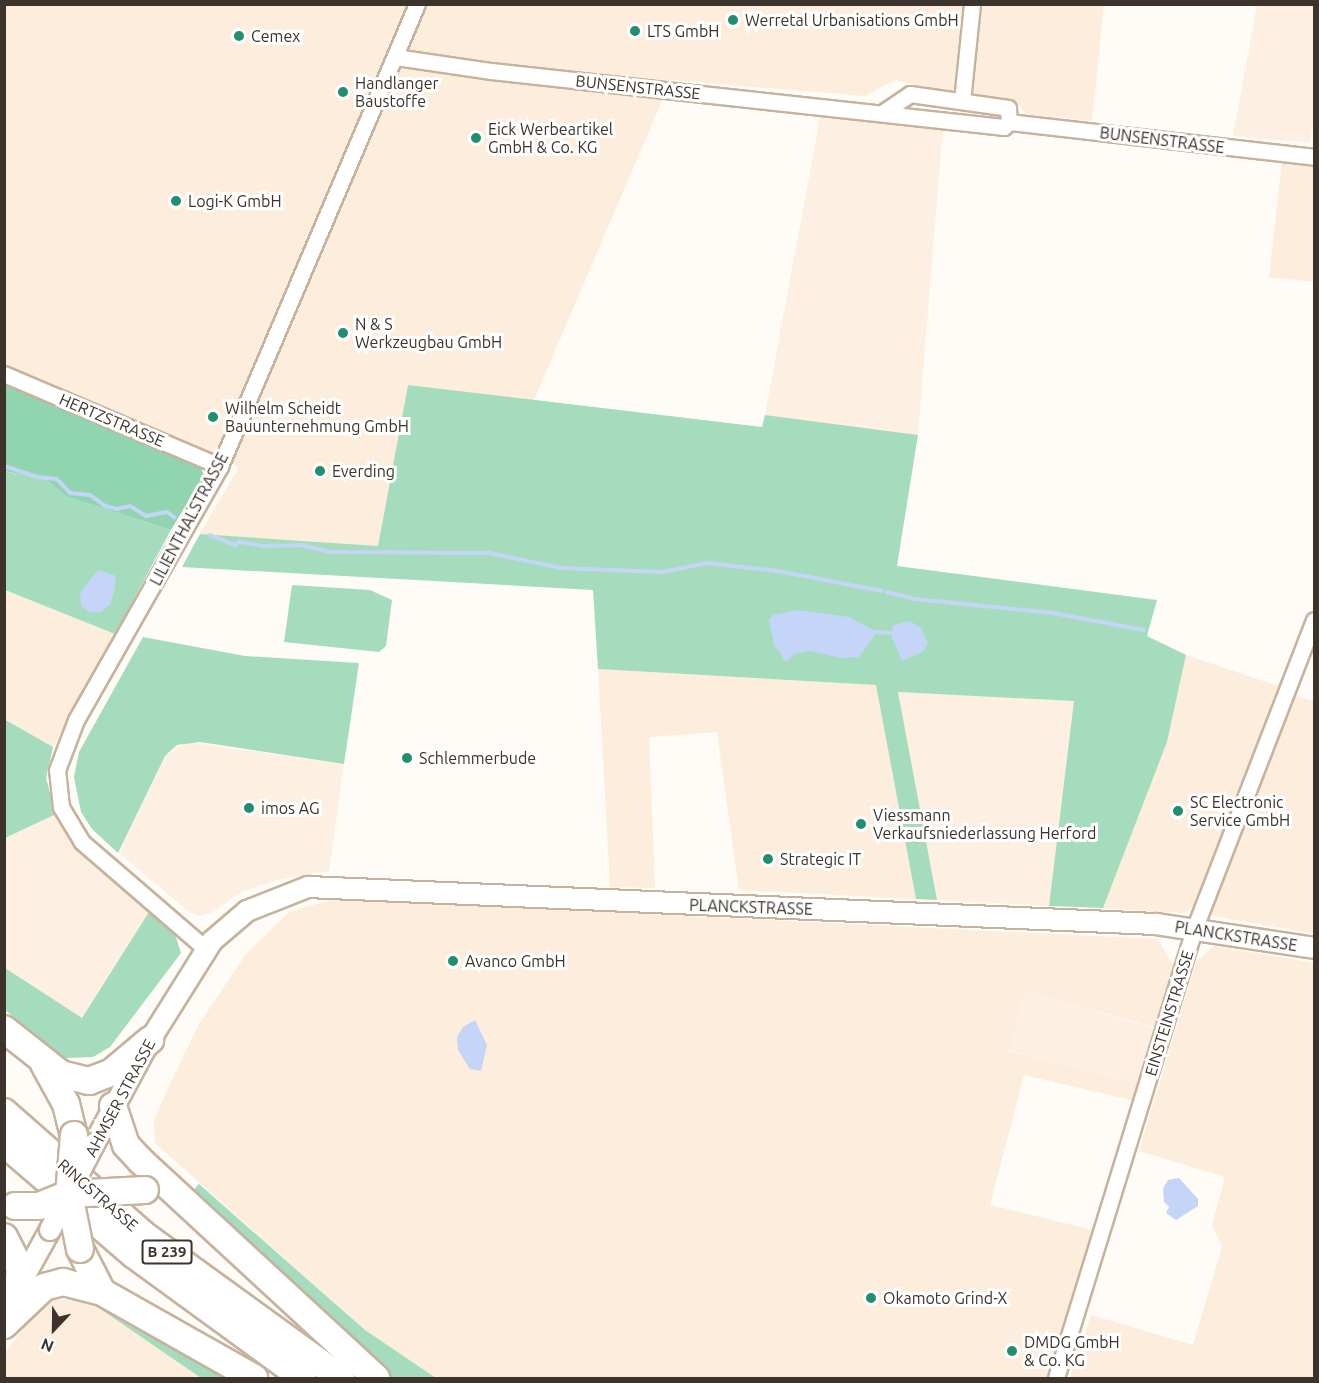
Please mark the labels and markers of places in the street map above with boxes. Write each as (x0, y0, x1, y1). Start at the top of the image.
place label: Werretal Urbanisations GmbH (745, 10, 959, 30)
marker: Werretal Urbanisations GmbH (726, 13, 740, 27)
place label: LTS GmbH (647, 21, 719, 41)
marker: LTS GmbH (628, 24, 642, 38)
place label: Cemex (251, 26, 300, 46)
marker: Cemex (232, 29, 246, 43)
place label: Handlanger Baustoffe (355, 73, 439, 111)
marker: Handlanger Baustoffe (336, 85, 350, 99)
place label: Eick Werbeartikel GmbH & Co. KG (488, 119, 613, 157)
marker: Eick Werbeartikel GmbH & Co. KG (469, 131, 483, 145)
place label: Logi-K GmbH (188, 191, 282, 211)
marker: Logi-K GmbH (169, 194, 183, 208)
place label: N & S Werkzeugbau GmbH (355, 314, 502, 352)
marker: N & S Werkzeugbau GmbH (336, 326, 350, 340)
place label: Wilhelm Scheidt Bauunternehmung GmbH (225, 398, 409, 436)
marker: Wilhelm Scheidt Bauunternehmung GmbH (206, 410, 220, 424)
place label: Everding (332, 461, 395, 481)
marker: Everding (313, 464, 327, 478)
place label: Schlemmerbude (419, 748, 536, 768)
marker: Schlemmerbude (400, 751, 414, 765)
place label: SC Electronic Service GmbH (1190, 792, 1290, 830)
place label: imos AG (261, 798, 320, 818)
marker: imos AG (242, 801, 256, 815)
marker: SC Electronic Service GmbH (1171, 804, 1185, 818)
place label: Viessmann Verkaufsniederlassung Herford (873, 805, 1096, 843)
marker: Viessmann Verkaufsniederlassung Herford (854, 817, 868, 831)
place label: Strategic IT (780, 849, 861, 869)
marker: Strategic IT (761, 852, 775, 866)
place label: Avanco GmbH (465, 951, 566, 971)
marker: Avanco GmbH (446, 954, 460, 968)
place label: Okamoto Grind-X (883, 1288, 1007, 1308)
marker: Okamoto Grind-X (864, 1291, 878, 1305)
place label: DMDG GmbH & Co. KG (1024, 1332, 1120, 1370)
marker: DMDG GmbH & Co. KG (1005, 1344, 1019, 1358)

